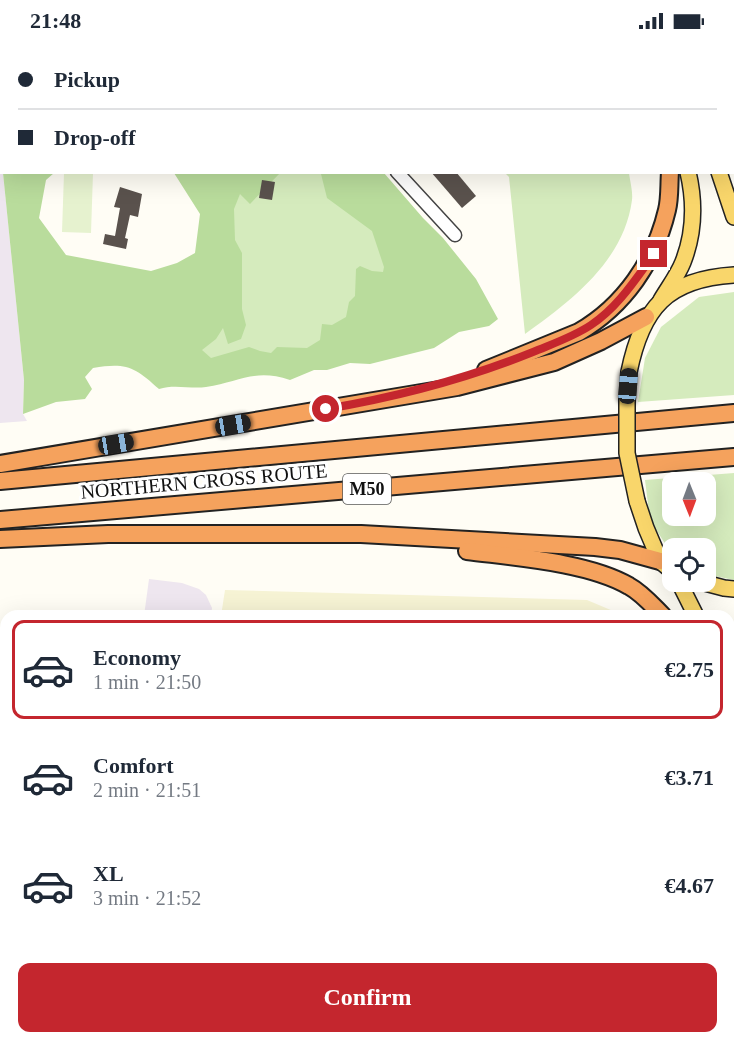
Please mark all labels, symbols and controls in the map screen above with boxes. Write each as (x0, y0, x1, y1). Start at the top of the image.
text: 21:48 (30, 8, 81, 33)
text: Pickup (54, 67, 120, 92)
text: Drop-off (54, 125, 135, 150)
route end (640, 240, 667, 267)
car (617, 367, 639, 405)
route start (312, 395, 339, 422)
car (214, 413, 252, 437)
car (97, 432, 135, 456)
street label: NORTHERN CROSS ROUTE (80, 459, 328, 503)
north arrow (662, 472, 716, 526)
map controls (662, 472, 716, 592)
road number: M50 (343, 474, 391, 504)
button: locate (662, 538, 716, 592)
icon: car (21, 643, 75, 697)
text: Economy (93, 645, 181, 670)
text: €2.75 (665, 657, 714, 682)
text: 1 min · 21:50 (93, 671, 201, 693)
icon: car (21, 751, 75, 805)
text: Comfort (93, 753, 174, 778)
text: €3.71 (665, 765, 714, 790)
text: 2 min · 21:51 (93, 779, 201, 801)
icon: car (21, 859, 75, 913)
text: XL (93, 861, 124, 886)
text: €4.67 (665, 873, 714, 898)
text: 3 min · 21:52 (93, 887, 201, 909)
button: Confirm (18, 963, 717, 1032)

